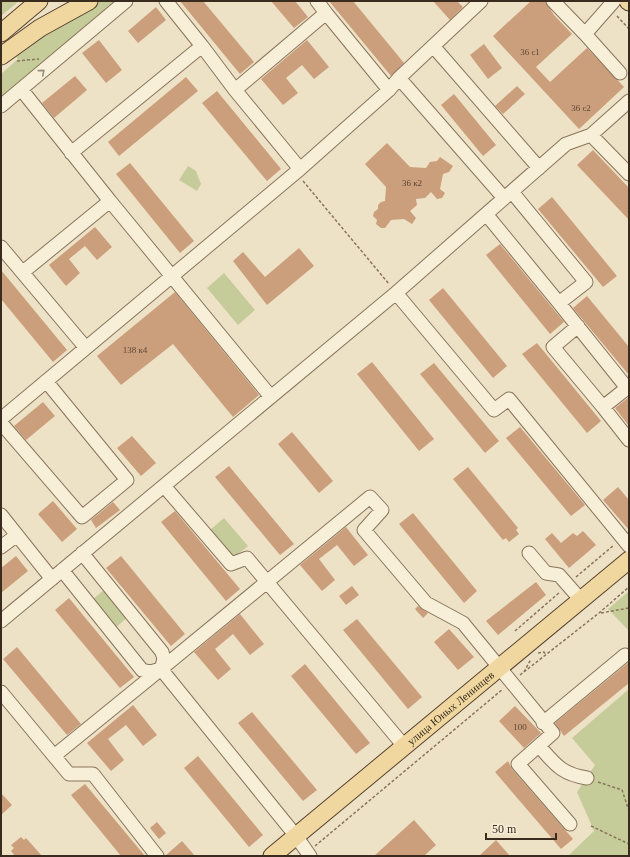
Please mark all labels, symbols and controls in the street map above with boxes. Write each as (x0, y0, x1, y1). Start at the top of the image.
house number: 36 с1 (520, 47, 540, 57)
one-way arrow (37, 69, 44, 76)
house number: 36 с2 (571, 103, 591, 113)
house number: 36 к2 (402, 178, 422, 188)
house number: 138 к4 (123, 345, 148, 355)
street label: улица Юных Ленинцев (405, 669, 496, 747)
house number: 100 (513, 722, 527, 732)
scale bar (486, 815, 556, 841)
text: 50 m (492, 822, 517, 836)

